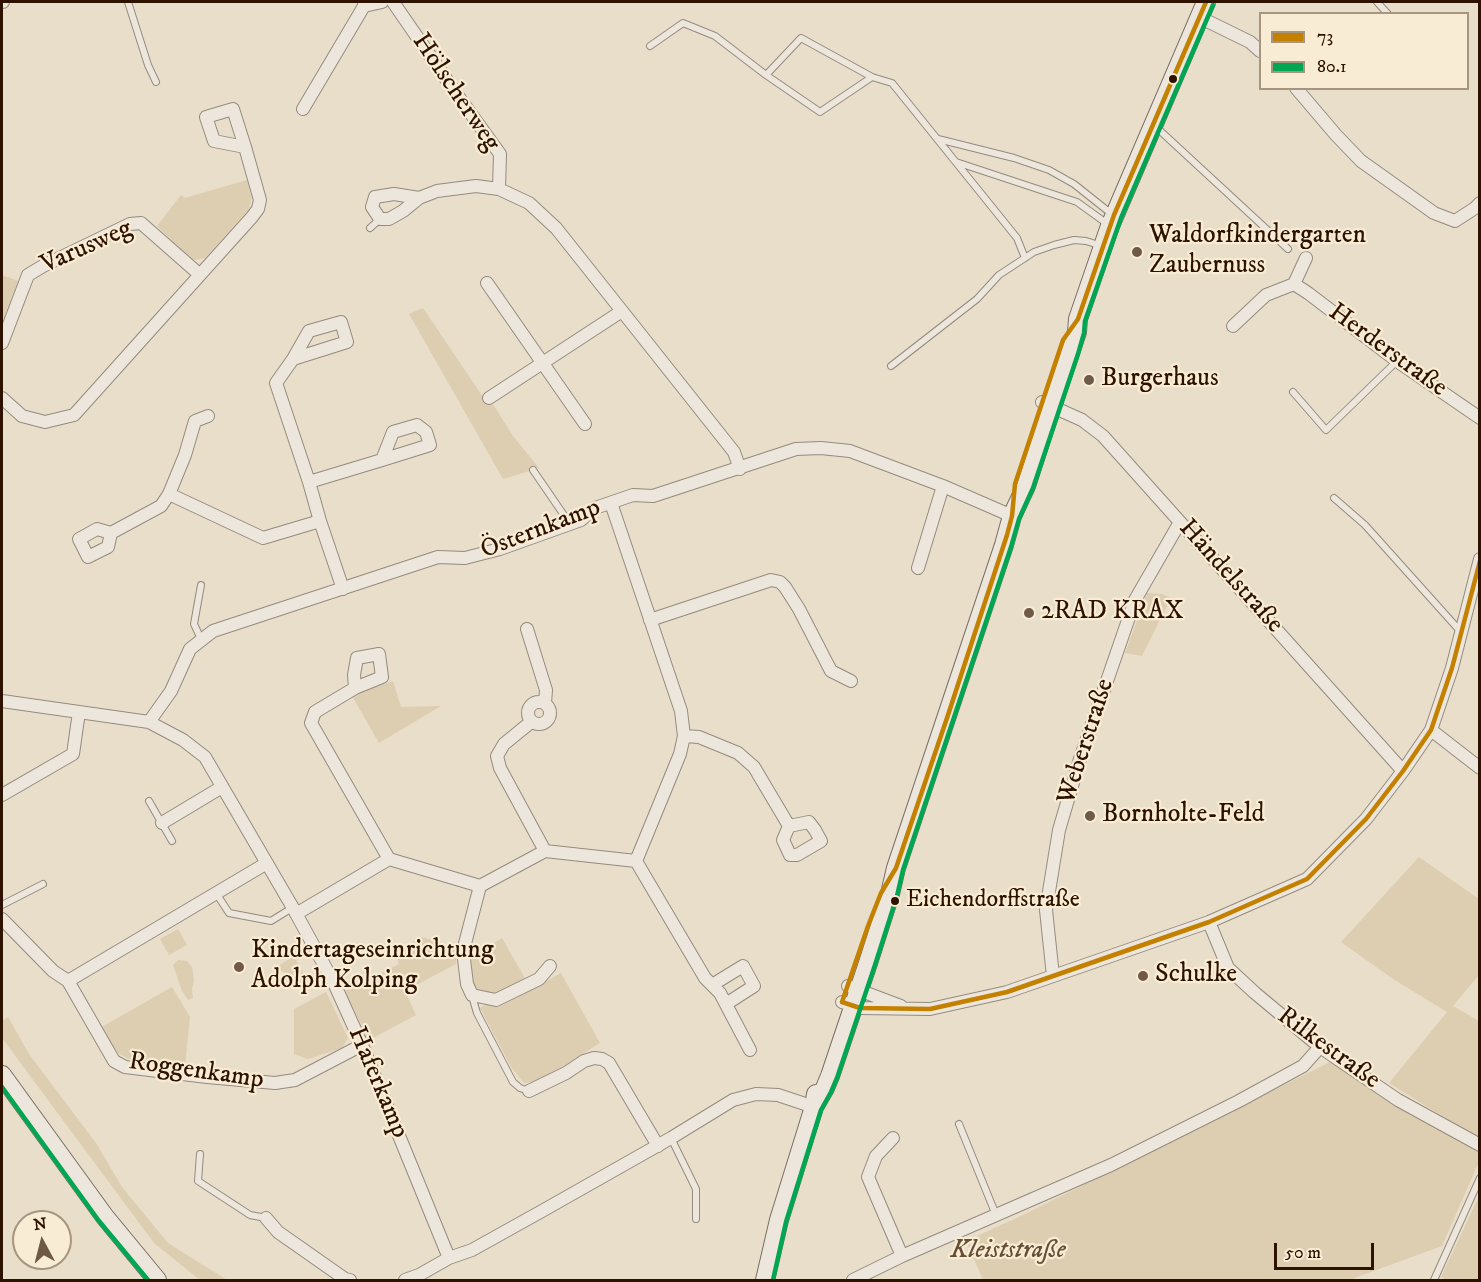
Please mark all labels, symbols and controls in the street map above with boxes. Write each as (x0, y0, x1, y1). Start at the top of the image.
legend (1259, 12, 1469, 90)
text: 73 (1317, 26, 1333, 48)
street label: Hölscherweg (404, 28, 506, 158)
text: 80.1 (1317, 56, 1347, 78)
unlabelled marker (1167, 73, 1179, 85)
street label: Varusweg (36, 214, 138, 282)
place label: Waldorfkindergarten Zaubernuss (1149, 221, 1366, 282)
marker: Waldorfkindergarten Zaubernuss (1130, 245, 1144, 259)
street label: Herderstraße (1321, 297, 1453, 405)
place label: Burgerhaus (1101, 364, 1219, 396)
marker: Burgerhaus (1082, 373, 1096, 387)
street label: Östernkamp (477, 493, 605, 567)
street label: Händelstraße (1171, 514, 1289, 640)
place label: 2RAD KRAX (1041, 597, 1184, 629)
marker: 2RAD KRAX (1022, 606, 1036, 620)
street label: Weberstraße (1052, 675, 1122, 809)
place label: Bornholte-Feld (1102, 800, 1265, 832)
marker: Bornholte-Feld (1083, 809, 1097, 823)
place label: Eichendorffstraße (906, 887, 1080, 915)
marker: Eichendorffstraße (889, 895, 901, 907)
place label: Kindertageseinrichtung Adolph Kolping (251, 936, 494, 998)
marker: Kindertageseinrichtung Adolph Kolping (232, 960, 246, 974)
place label: Schulke (1155, 960, 1237, 992)
marker: Schulke (1136, 969, 1150, 983)
street label: Rilkestraße (1271, 1001, 1385, 1097)
street label: Haferkamp (340, 1023, 414, 1143)
street label: Roggenkamp (126, 1047, 266, 1097)
north arrow (12, 1210, 72, 1270)
text: N (32, 1213, 48, 1235)
scale bar (1277, 1231, 1378, 1269)
park label: Kleiststraße (951, 1236, 1065, 1268)
text: 50 m (1285, 1242, 1321, 1264)

